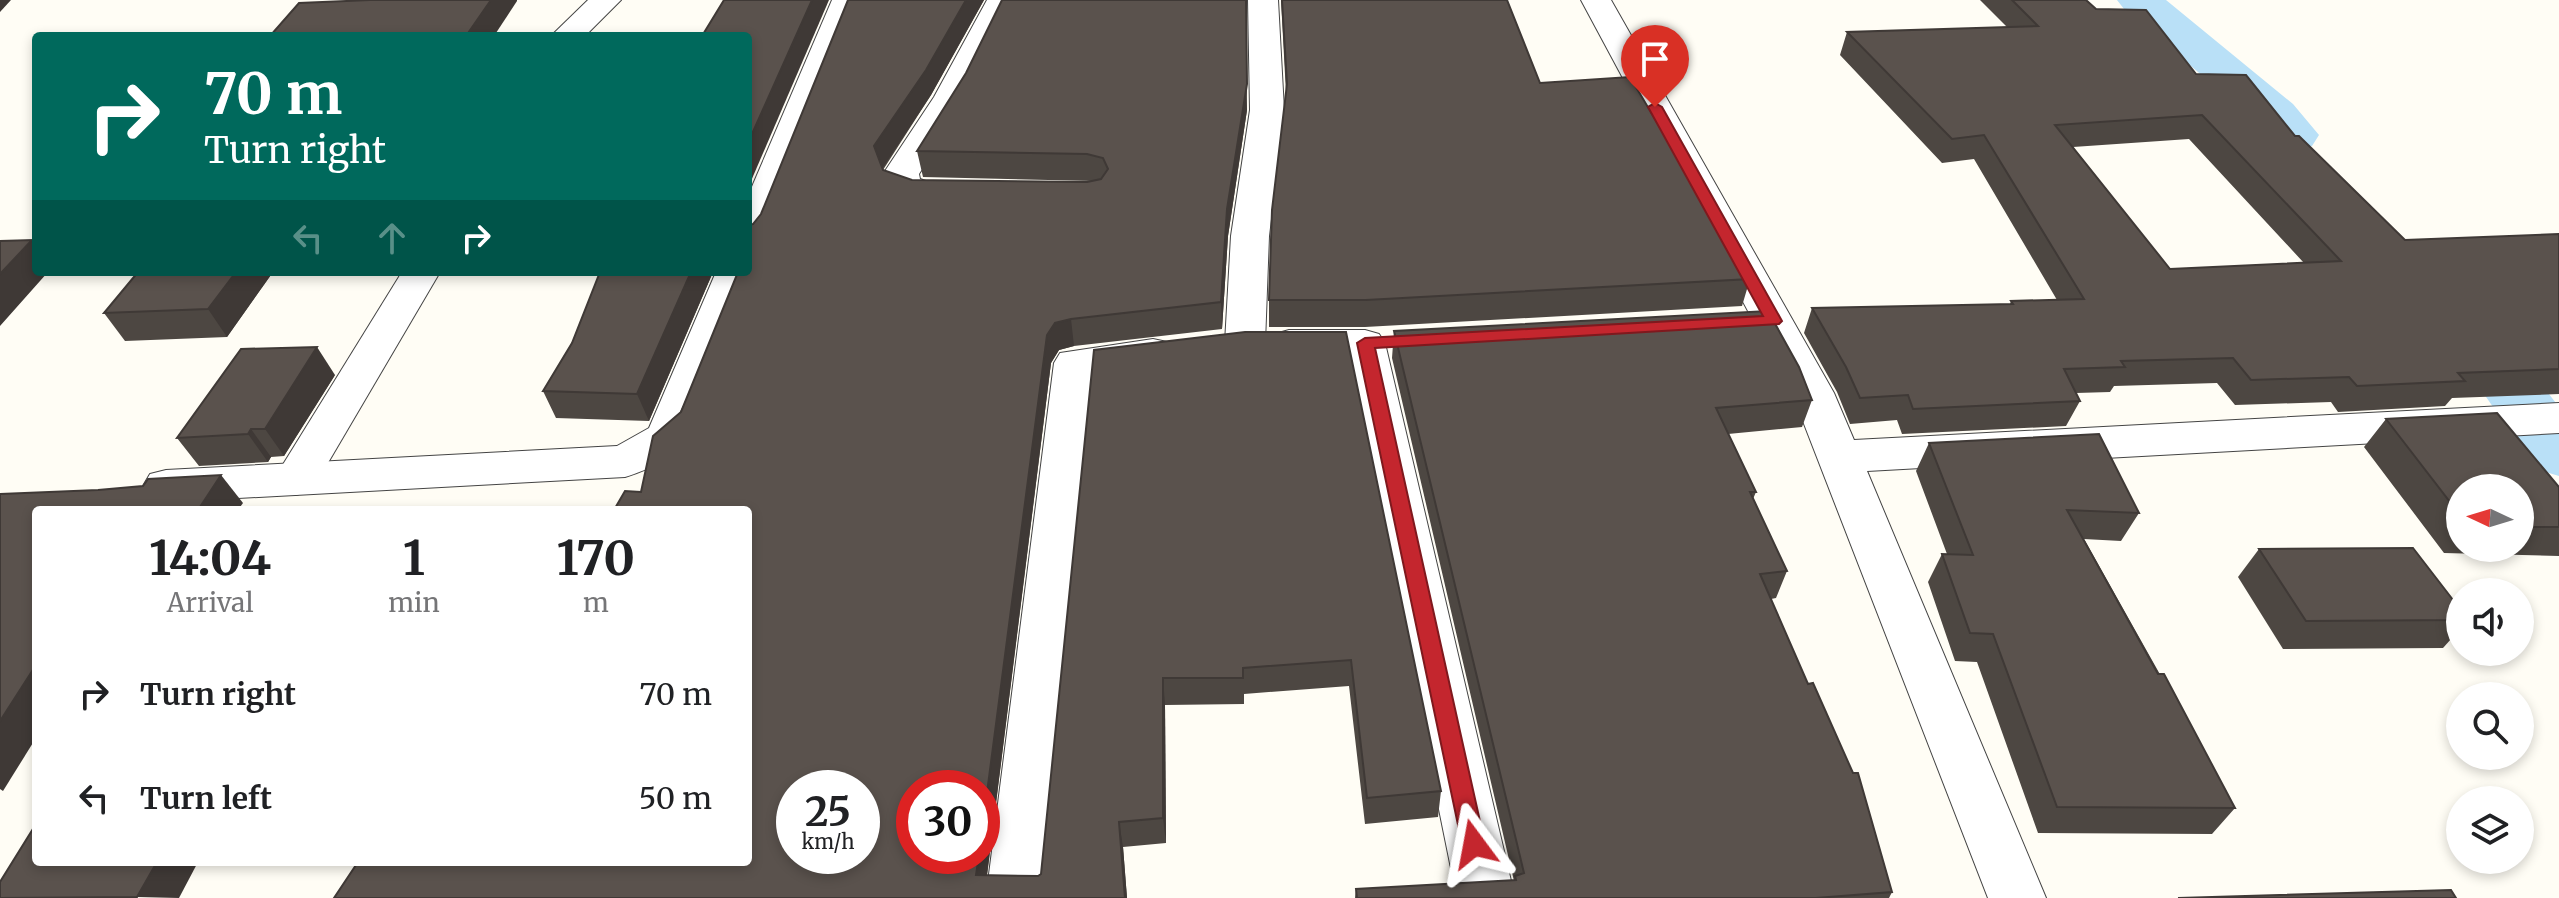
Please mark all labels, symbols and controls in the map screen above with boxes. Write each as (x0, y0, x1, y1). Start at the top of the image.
pin (1621, 25, 1689, 107)
icon: arrive (1633, 37, 1677, 81)
text: 70 m (204, 59, 342, 129)
icon: right (72, 64, 176, 168)
text: Turn right (204, 128, 386, 173)
icon: left (286, 216, 330, 260)
icon: ahead (370, 216, 414, 260)
icon: right (454, 216, 498, 260)
north arrow (2446, 474, 2534, 562)
map controls (2446, 474, 2534, 874)
text: 14:04 (149, 528, 271, 588)
text: 1 (403, 528, 425, 588)
text: 170 (557, 528, 635, 588)
button: sound (2446, 578, 2534, 666)
text: Arrival (167, 586, 254, 619)
text: min (388, 586, 440, 619)
text: m (583, 586, 609, 619)
icon: right (72, 672, 116, 716)
text: Turn right (140, 675, 296, 713)
text: 70 m (639, 675, 712, 713)
button: search (2446, 682, 2534, 770)
speed limit sign: 30 (896, 770, 1000, 874)
icon: left (72, 776, 116, 820)
text: Turn left (140, 779, 272, 817)
text: 50 m (639, 779, 712, 817)
button: layers (2446, 786, 2534, 874)
text: 25 (805, 787, 851, 837)
position arrow (1432, 802, 1516, 886)
text: km/h (802, 829, 854, 854)

